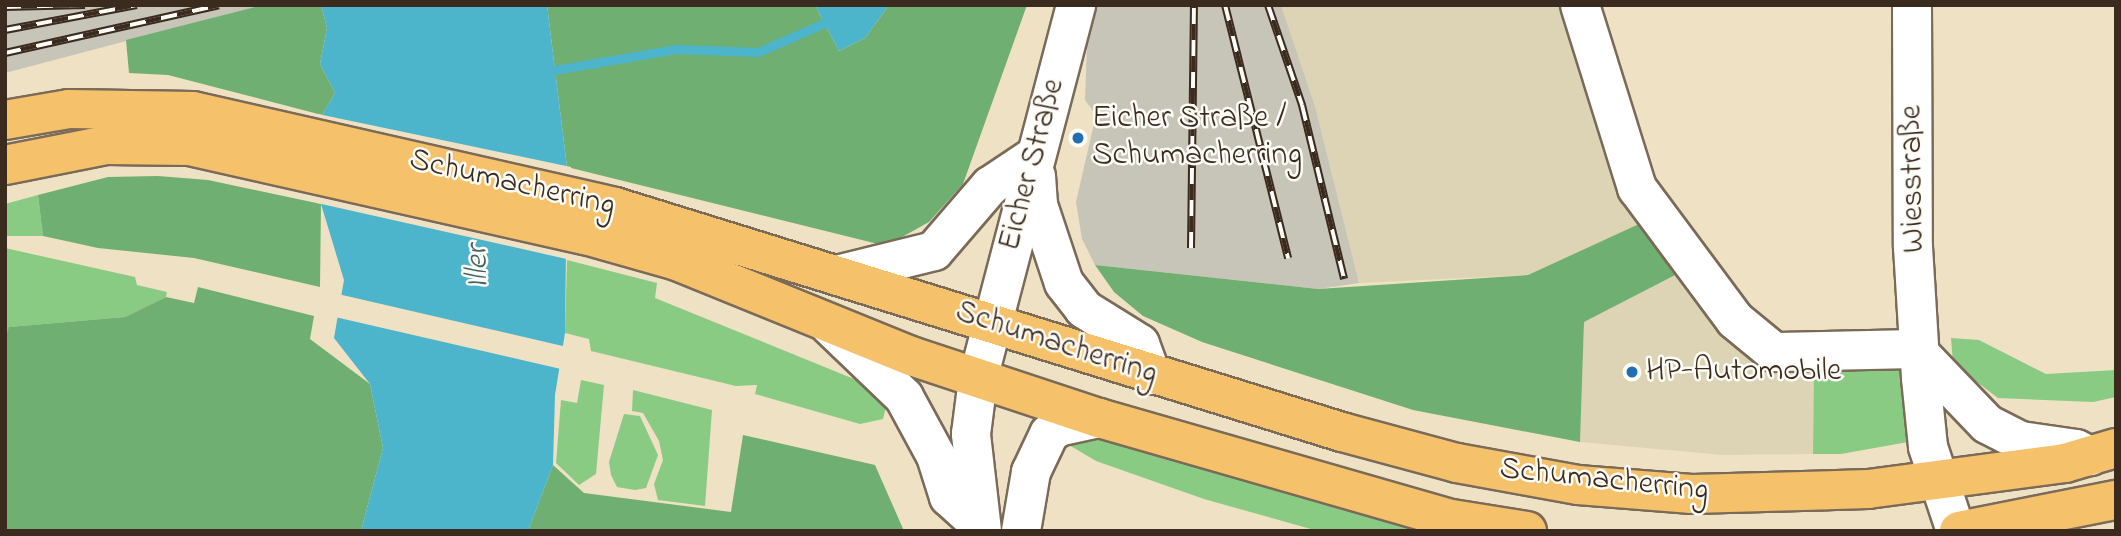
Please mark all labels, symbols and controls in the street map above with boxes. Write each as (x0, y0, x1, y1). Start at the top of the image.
street label: Eicher Straße (992, 75, 1074, 255)
place label: Eicher Straße / Schumacherring (1092, 101, 1302, 176)
street label: Wiesstraße (1894, 105, 1934, 253)
marker: Eicher Straße / Schumacherring (1070, 130, 1086, 146)
street label: Schumacherring (405, 142, 619, 226)
water label: Iller (459, 245, 499, 289)
street label: Schumacherring (950, 293, 1162, 395)
place label: HP-Automobile (1646, 353, 1841, 391)
marker: HP-Automobile (1624, 364, 1640, 380)
street label: Schumacherring (1498, 451, 1710, 511)

